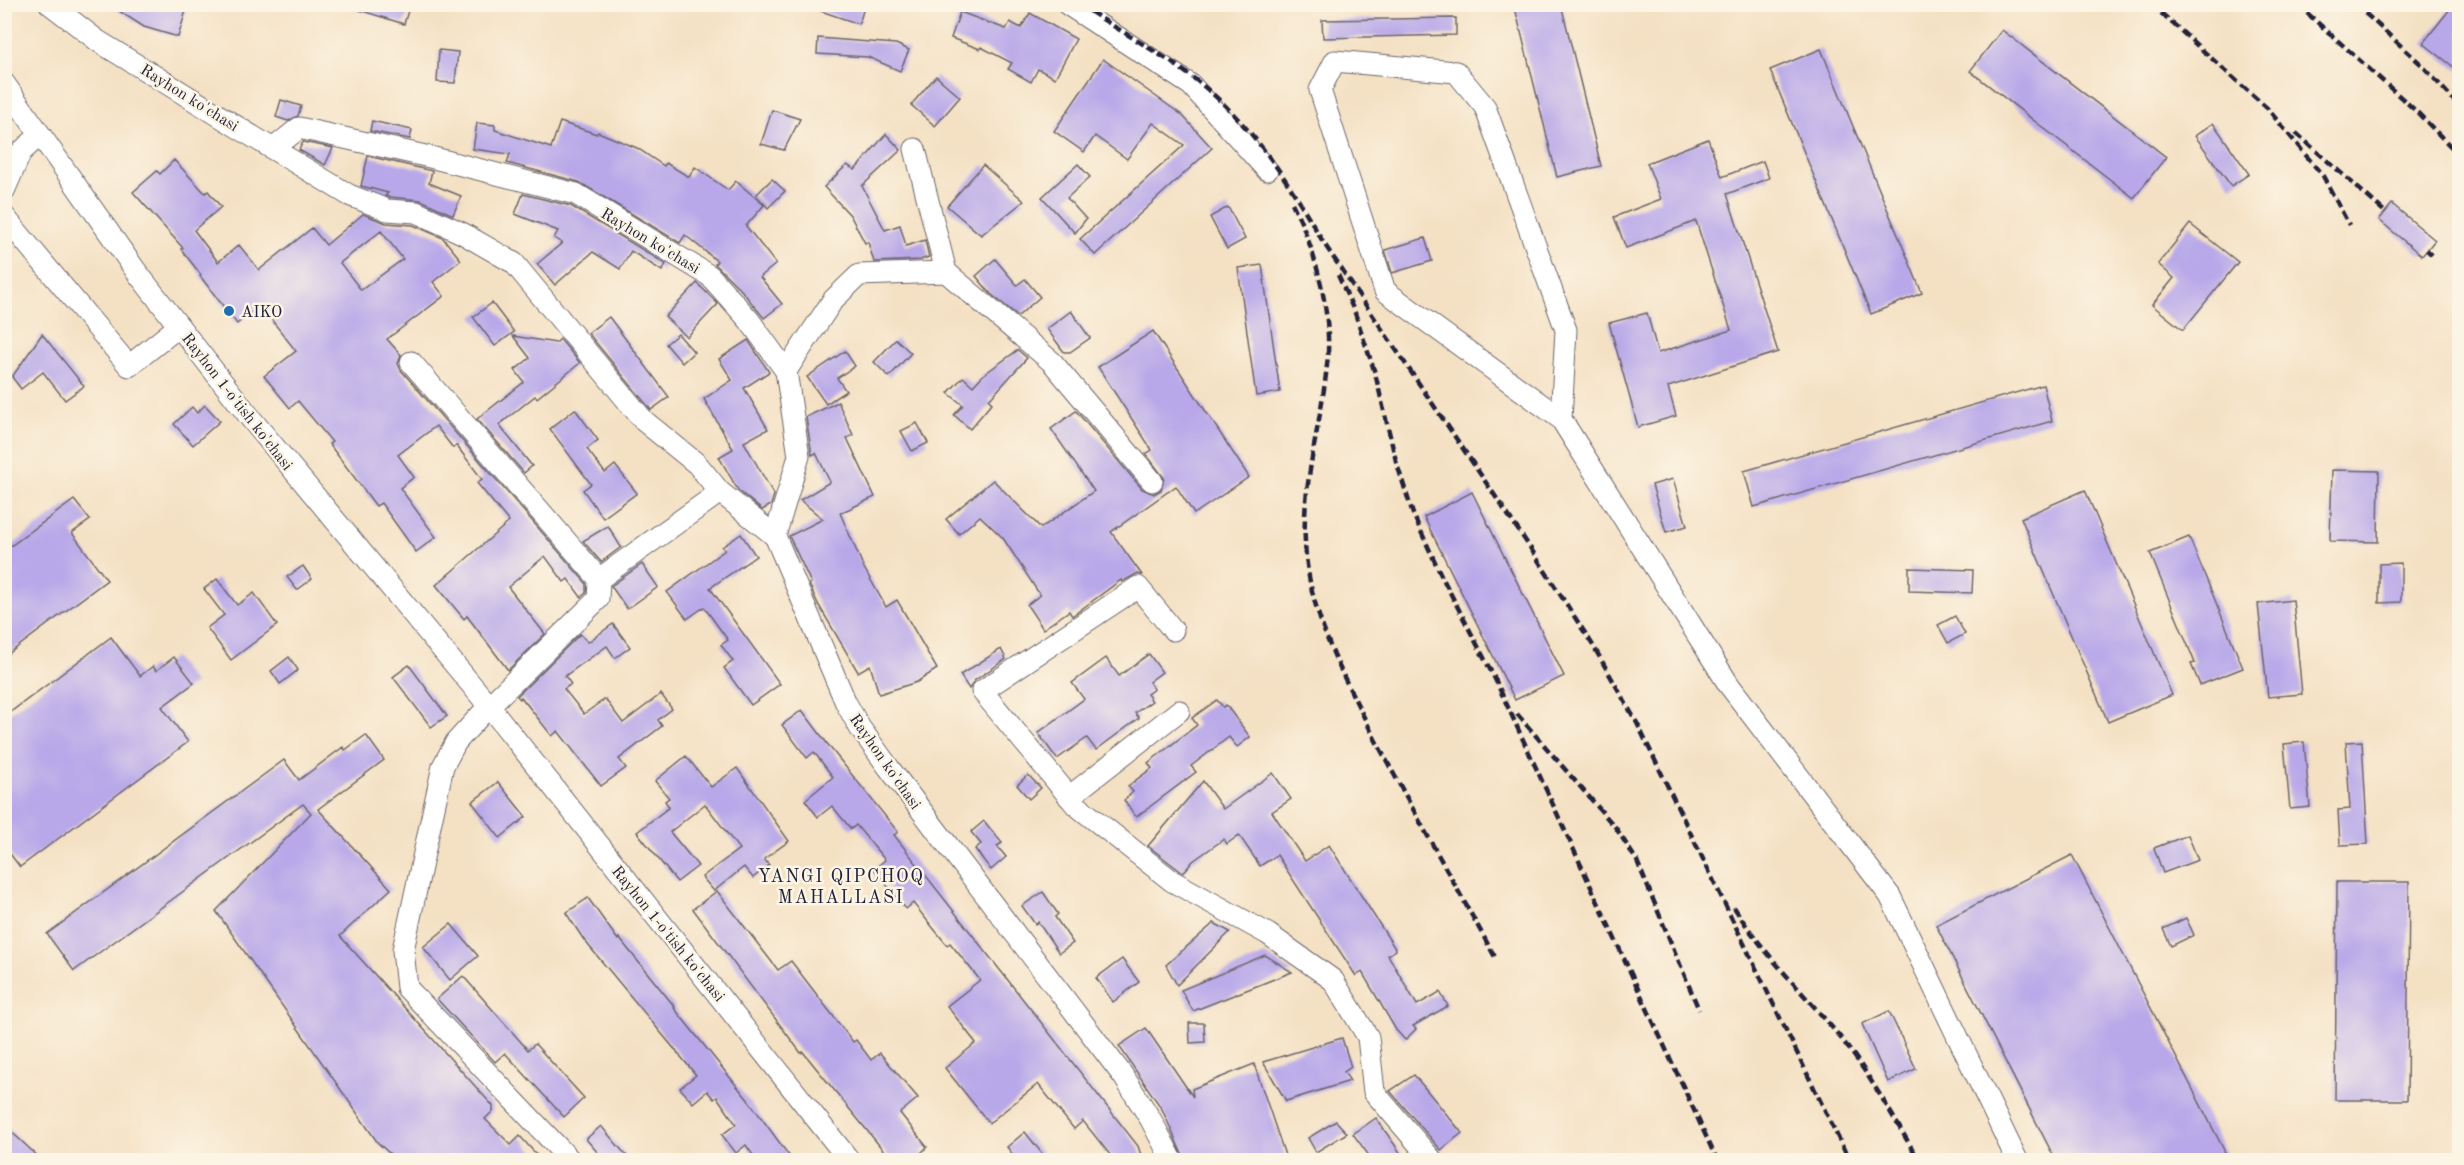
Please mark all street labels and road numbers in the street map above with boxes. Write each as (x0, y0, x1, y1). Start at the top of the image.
street label: Rayhon ko'chasi (137, 62, 241, 135)
street label: Rayhon ko'chasi (598, 206, 702, 277)
street label: Rayhon 1-o'tish ko'chasi (178, 331, 295, 474)
street label: Rayhon ko'chasi (846, 712, 923, 813)
street label: Rayhon 1-o'tish ko'chasi (608, 863, 727, 1005)

